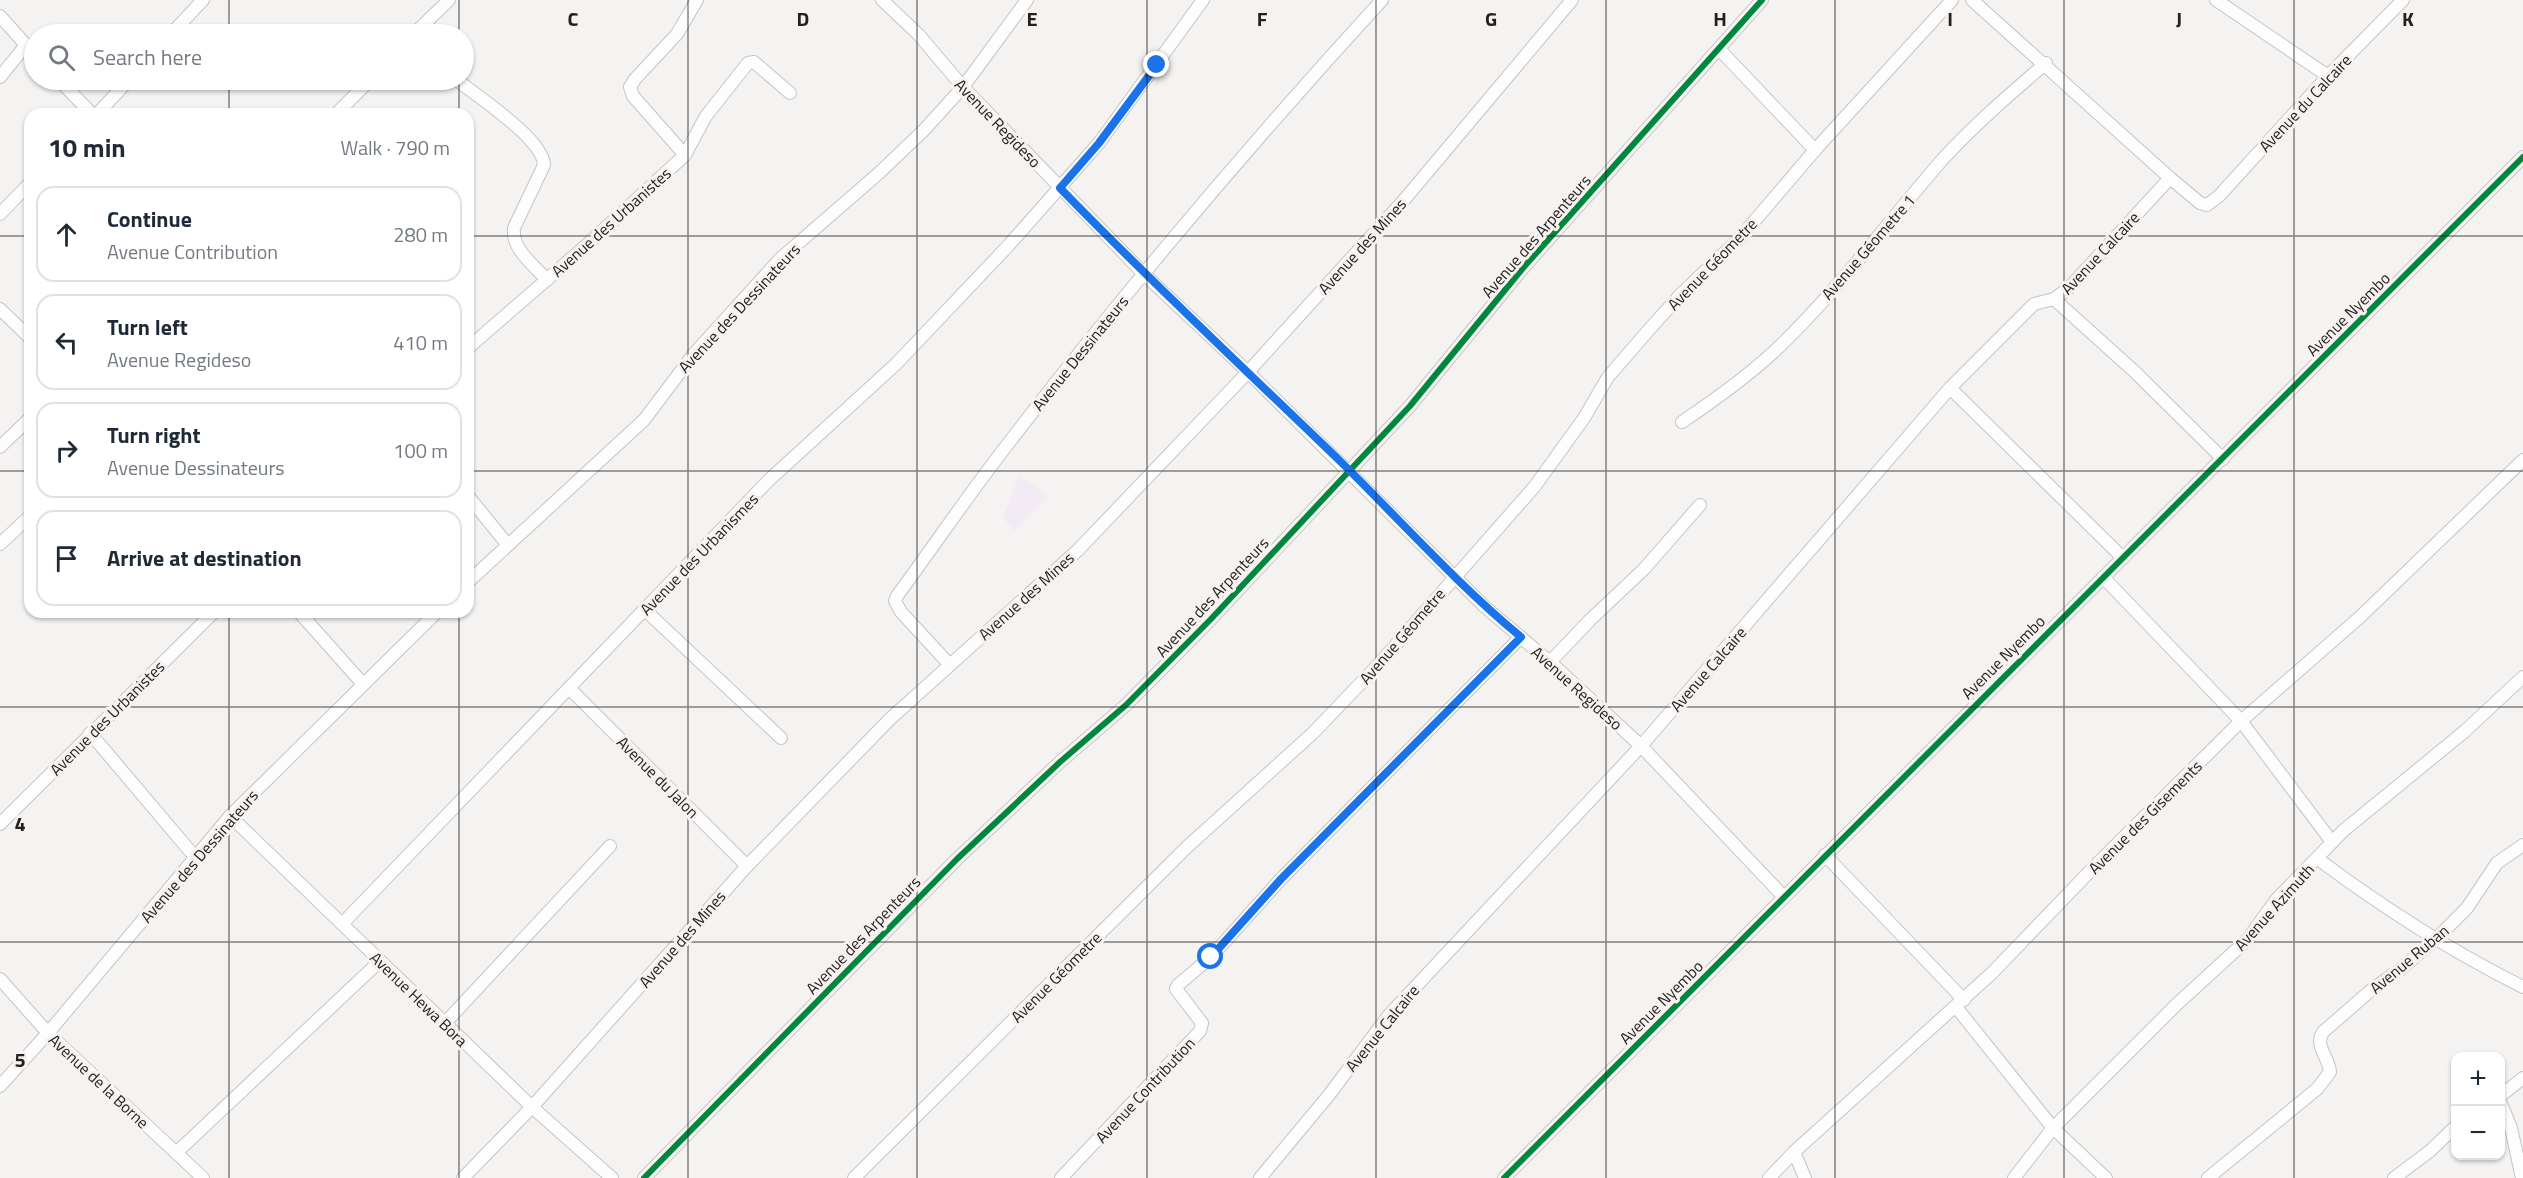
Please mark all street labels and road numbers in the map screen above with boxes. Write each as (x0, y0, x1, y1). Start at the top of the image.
street label: Avenue du Calcaire (2253, 49, 2357, 157)
street label: Avenue Regideso (949, 73, 1047, 173)
street label: Avenue des Urbanistes (546, 162, 676, 282)
street label: Avenue des Arpenteurs (1476, 169, 1596, 303)
street label: Avenue Géometre 1 (1815, 189, 1921, 305)
street label: Avenue des Mines (1312, 193, 1412, 299)
street label: Avenue Calcaire (2055, 206, 2145, 300)
street label: Avenue Géometre (1662, 212, 1762, 316)
street label: Avenue des Dessinateurs (672, 238, 806, 378)
street label: Avenue Nyembo (2301, 267, 2395, 361)
street label: Avenue Dessinateurs (1026, 290, 1134, 416)
street label: Avenue des Urbanismes (634, 487, 764, 621)
street label: Avenue des Arpenteurs (1150, 532, 1274, 662)
street label: Avenue des Mines (973, 546, 1079, 646)
street label: Avenue Géometre (1353, 583, 1451, 689)
street label: Avenue Nyembo (1956, 610, 2050, 704)
street label: Avenue Calcaire (1664, 621, 1752, 717)
street label: Avenue Regideso (1526, 640, 1628, 736)
street label: Avenue des Urbanistes (44, 655, 170, 781)
street label: Avenue du Jalon (612, 731, 704, 823)
street label: Avenue des Gisements (2082, 754, 2208, 880)
street label: Avenue des Dessinateurs (134, 784, 264, 928)
street label: Avenue Azimuth (2228, 858, 2320, 956)
street label: Avenue des Arpenteurs (800, 870, 926, 1000)
street label: Avenue des Mines (633, 885, 731, 993)
street label: Avenue Ruban (2364, 919, 2454, 999)
street label: Avenue Géometre (1005, 926, 1107, 1028)
street label: Avenue Hewa Bora (365, 946, 473, 1052)
street label: Avenue Nyembo (1614, 955, 1708, 1049)
street label: Avenue Calcaire (1339, 979, 1425, 1077)
street label: Avenue de la Borne (44, 1028, 154, 1134)
street label: Avenue Contribution (1090, 1032, 1200, 1148)

